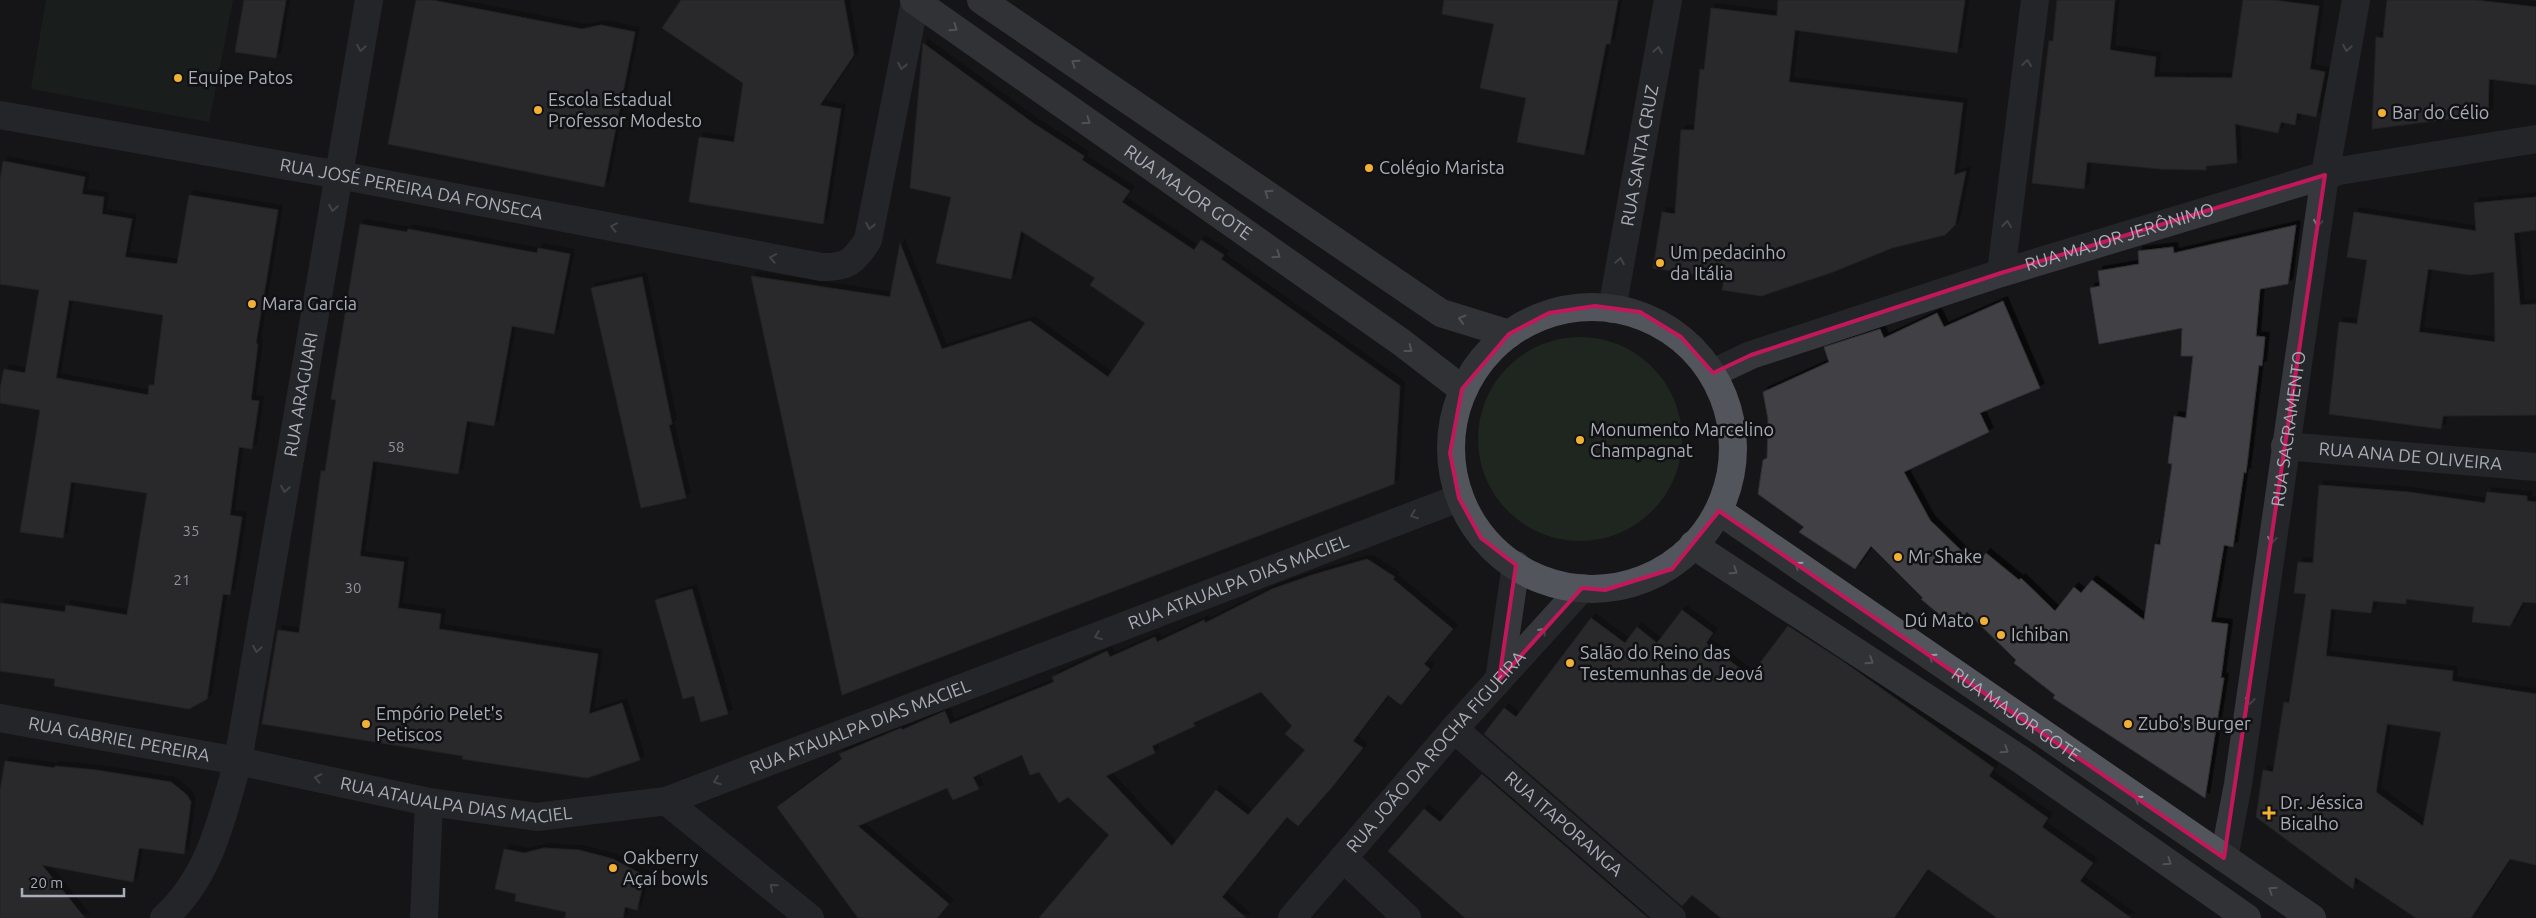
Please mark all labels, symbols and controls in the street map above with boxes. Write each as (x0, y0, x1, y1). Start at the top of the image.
one-way arrow (948, 22, 957, 31)
one-way arrow (356, 44, 366, 52)
one-way arrow (2343, 44, 2353, 52)
one-way arrow (1653, 45, 1663, 54)
one-way arrow (2021, 59, 2032, 67)
one-way arrow (1071, 60, 1080, 70)
one-way arrow (898, 62, 908, 71)
place label: Equipe Patos (188, 67, 293, 87)
marker: Equipe Patos (172, 72, 184, 84)
street label: RUA SANTA CRUZ (1616, 83, 1661, 227)
place label: Escola Estadual Professor Modesto (548, 89, 702, 130)
place label: Bar do Célio (2392, 102, 2489, 122)
marker: Escola Estadual Professor Modesto (532, 104, 544, 116)
marker: Bar do Célio (2376, 107, 2388, 119)
one-way arrow (1081, 115, 1090, 124)
street label: RUA MAJOR GOTE (1121, 140, 1256, 243)
street label: RUA JOSÉ PEREIRA DA FONSECA (278, 154, 545, 223)
place label: Colégio Marista (1379, 157, 1505, 177)
marker: Colégio Marista (1363, 162, 1375, 174)
one-way arrow (1264, 190, 1274, 199)
street label: RUA MAJOR JERÔNIMO (2022, 198, 2216, 274)
one-way arrow (329, 204, 339, 213)
one-way arrow (2314, 219, 2324, 228)
one-way arrow (2001, 220, 2012, 228)
one-way arrow (866, 221, 876, 230)
one-way arrow (609, 223, 618, 233)
place label: Um pedacinho da Itália (1670, 242, 1786, 283)
one-way arrow (1271, 249, 1281, 258)
one-way arrow (769, 253, 778, 263)
one-way arrow (1615, 257, 1625, 266)
marker: Um pedacinho da Itália (1654, 257, 1666, 269)
place label: Mara Garcia (262, 293, 357, 313)
marker: Mara Garcia (246, 298, 258, 310)
one-way arrow (1459, 315, 1467, 325)
street label: RUA ARAGUARI (280, 331, 321, 458)
one-way arrow (1403, 343, 1413, 352)
street label: RUA SACRAMENTO (2267, 350, 2309, 508)
place label: Monumento Marcelino Champagnat (1590, 419, 1774, 460)
marker: Monumento Marcelino Champagnat (1574, 434, 1586, 446)
house number: 58 (388, 438, 404, 455)
street label: RUA ANA DE OLIVEIRA (2318, 438, 2503, 473)
one-way arrow (280, 485, 290, 493)
one-way arrow (1410, 510, 1418, 520)
house number: 35 (183, 522, 199, 539)
street label: RUA ATAUALPA DIAS MACIEL (1125, 530, 1351, 633)
one-way arrow (2267, 536, 2278, 544)
place label: Mr Shake (1908, 546, 1982, 566)
marker: Mr Shake (1892, 551, 1904, 563)
one-way arrow (1794, 562, 1803, 571)
one-way arrow (1728, 565, 1737, 575)
house number: 21 (174, 571, 190, 588)
house number: 30 (345, 579, 361, 596)
place label: Dú Mato (1904, 610, 1974, 630)
marker: Dú Mato (1978, 615, 1990, 627)
place label: Ichiban (2011, 624, 2069, 644)
one-way arrow (1538, 627, 1547, 636)
marker: Ichiban (1995, 629, 2007, 641)
one-way arrow (1094, 630, 1103, 640)
place label: Salão do Reino das Testemunhas de Jeová (1580, 642, 1763, 683)
one-way arrow (253, 645, 263, 654)
street label: RUA JOÃO DA ROCHA FIGUEIRA (1342, 646, 1529, 856)
one-way arrow (1864, 654, 1873, 664)
one-way arrow (1928, 654, 1937, 663)
marker: Salão do Reino das Testemunhas de Jeová (1564, 657, 1576, 669)
street label: RUA MAJOR GOTE (1948, 663, 2084, 765)
street label: RUA ATAUALPA DIAS MACIEL (747, 675, 973, 777)
one-way arrow (2245, 697, 2256, 705)
place label: Empório Pelet's Petiscos (376, 703, 503, 744)
street label: RUA GABRIEL PEREIRA (27, 712, 212, 765)
place label: Zubo's Burger (2138, 713, 2251, 733)
marker: Empório Pelet's Petiscos (360, 718, 372, 730)
marker: Zubo's Burger (2122, 718, 2134, 730)
one-way arrow (2000, 744, 2009, 753)
street label: RUA ITAPORANGA (1501, 767, 1627, 880)
street label: RUA ATAUALPA DIAS MACIEL (339, 772, 573, 826)
one-way arrow (314, 774, 323, 784)
one-way arrow (714, 775, 722, 785)
place label: Dr. Jéssica Bicalho (2280, 792, 2364, 833)
one-way arrow (2134, 796, 2144, 805)
marker: Dr. Jéssica Bicalho (2262, 806, 2276, 820)
place label: Oakberry Açaí bowls (623, 847, 708, 888)
one-way arrow (2162, 856, 2171, 865)
marker: Oakberry Açaí bowls (607, 862, 619, 874)
scale bar (22, 866, 125, 898)
text: 20 m (30, 874, 63, 891)
one-way arrow (769, 884, 778, 893)
one-way arrow (2268, 887, 2277, 897)

